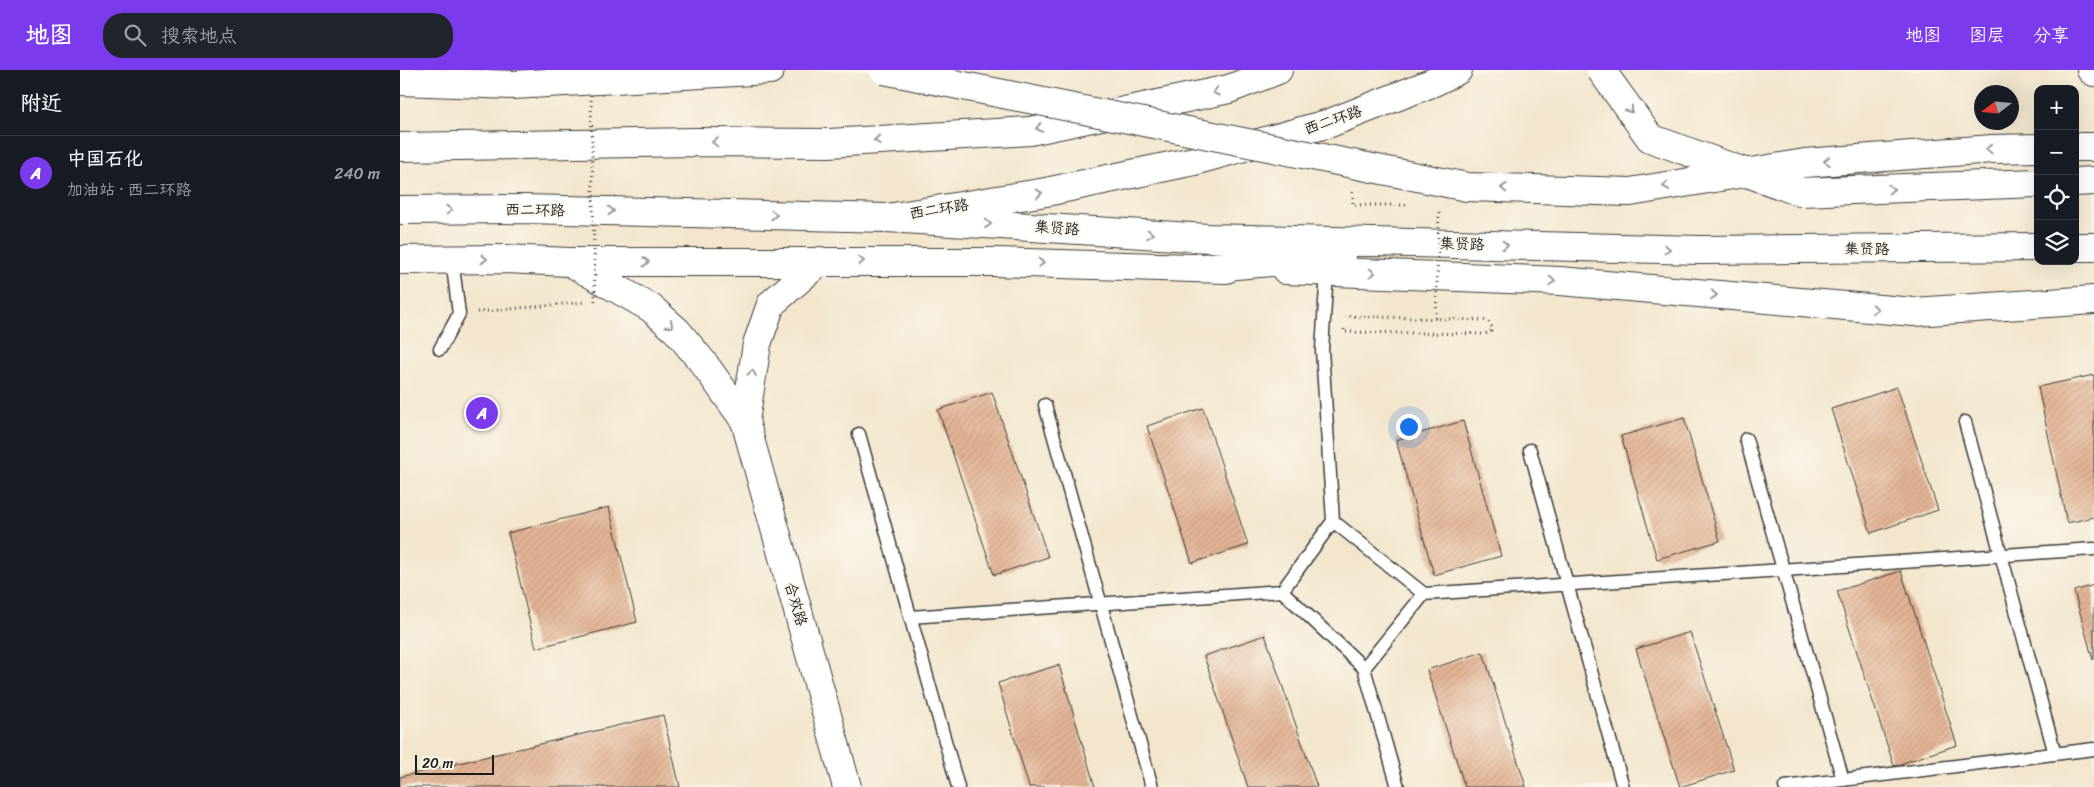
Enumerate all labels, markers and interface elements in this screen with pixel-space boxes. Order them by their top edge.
search box [103,13,453,58]
text: 地图 [25,14,73,56]
text: 搜索地点 [161,19,237,52]
text: 地图 [1905,19,1941,51]
text: 图层 [1969,19,2005,51]
text: 分享 [2033,19,2069,51]
icon: search [121,21,149,49]
text: 附近 [20,84,62,122]
north arrow [1974,85,2019,130]
map controls [2034,85,2079,265]
button: + [2034,85,2079,130]
one-way arrow [1211,86,1220,97]
street label: 西二环路 [1300,98,1366,142]
one-way arrow [1624,104,1633,113]
one-way arrow [1035,123,1044,133]
button: − [2034,130,2079,175]
one-way arrow [873,135,881,146]
one-way arrow [711,137,718,147]
text: 中国石化 [67,142,143,175]
one-way arrow [1985,144,1993,155]
one-way arrow [1823,155,1831,166]
text: A [31,159,41,188]
text: 240 m [334,159,380,188]
text: 加油站 · 西二环路 [67,175,192,204]
button: locate [2034,175,2079,220]
one-way arrow [1662,180,1671,190]
one-way arrow [1500,182,1508,193]
one-way arrow [1887,184,1895,194]
one-way arrow [1035,188,1043,198]
street label: 西二环路 [907,191,971,227]
street label: 西二环路 [505,196,565,224]
one-way arrow [445,205,453,215]
one-way arrow [608,206,615,216]
one-way arrow [770,210,778,220]
street label: 集贤路 [1034,213,1080,243]
one-way arrow [984,218,992,229]
button: layers [2034,220,2079,265]
one-way arrow [1146,228,1154,239]
street label: 集贤路 [1439,231,1485,257]
street label: 集贤路 [1844,236,1890,262]
one-way arrow [1501,240,1509,250]
one-way arrow [1664,244,1671,254]
one-way arrow [480,254,488,264]
one-way arrow [858,256,865,266]
one-way arrow [642,257,650,267]
one-way arrow [1037,258,1045,269]
one-way arrow [1368,267,1376,278]
one-way arrow [1548,276,1556,287]
one-way arrow [1710,289,1718,300]
one-way arrow [1872,303,1880,314]
one-way arrow [664,319,673,328]
one-way arrow [747,369,757,378]
pin: A [466,394,498,432]
your location [1396,414,1422,440]
street label: 合欢路 [777,579,815,629]
text: 20 m [422,751,453,776]
scale bar [415,752,494,775]

